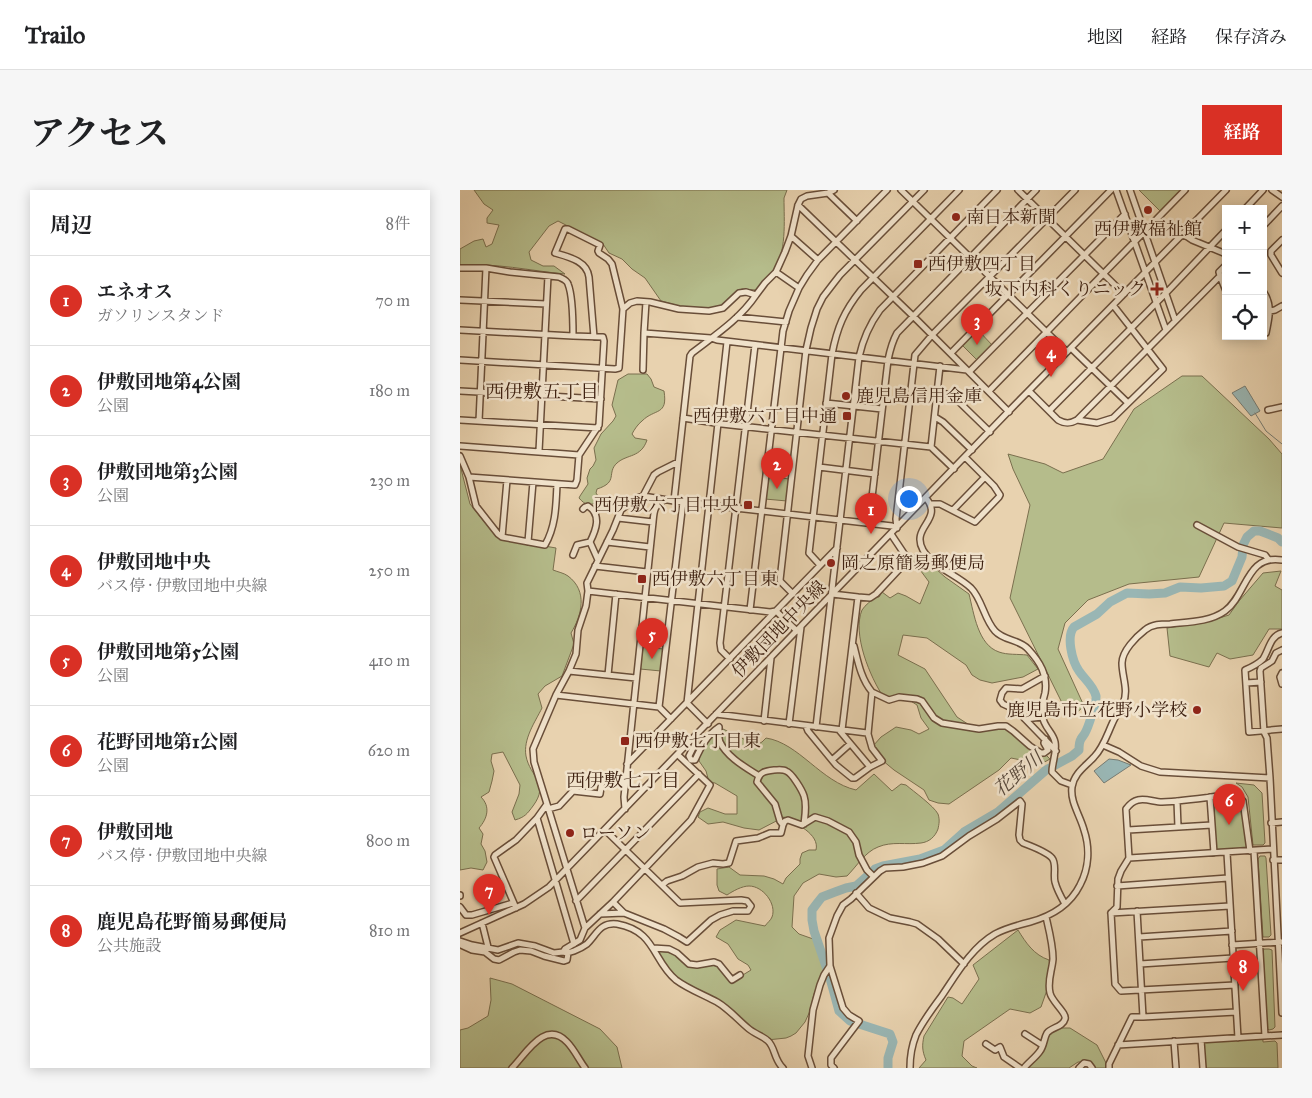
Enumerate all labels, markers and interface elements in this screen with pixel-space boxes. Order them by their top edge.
text: Trailo [25,20,85,50]
text: 地図 [1087,26,1123,48]
text: 経路 [1151,26,1187,48]
text: 保存済み [1215,26,1287,48]
button: 経路 [1202,105,1282,155]
text: アクセス [30,112,169,155]
marker: 西伊敷福祉館 [1142,204,1154,216]
map controls [1222,205,1267,340]
button: + [1222,205,1267,250]
place label: 南日本新聞 [966,206,1056,228]
marker: 南日本新聞 [950,211,962,223]
text: 周辺 [50,212,92,238]
text: 8件 [385,214,410,233]
place label: 西伊敷福祉館 [1094,218,1202,240]
button: − [1222,250,1267,295]
place label: 西伊敷四丁目 [928,253,1036,275]
marker: 西伊敷四丁目 [912,258,924,270]
place label: 坂下内科くりニック [985,278,1146,300]
text: エネオス [97,280,173,303]
marker: 坂下内科くりニック [1150,282,1164,296]
text: 1 [63,291,69,310]
text: 70 m [375,291,410,310]
button: locate [1222,295,1267,340]
pin: 3 [961,304,993,345]
text: ガソリンスタンド [97,306,225,325]
pin: 4 [1035,336,1067,377]
text: 伊敷団地第4公園 [97,370,241,393]
district label: 西伊敷五丁目 [485,380,599,403]
text: 2 [62,381,70,400]
text: 180 m [369,381,410,400]
place label: 鹿児島信用金庫 [856,385,982,407]
marker: 鹿児島信用金庫 [840,390,852,402]
text: 公園 [97,396,129,415]
place label: 西伊敷六丁目中通 [693,405,837,427]
marker: 西伊敷六丁目中通 [841,410,853,422]
pin: 2 [761,448,793,489]
text: 伊敷団地第3公園 [97,460,238,483]
text: 3 [63,471,69,490]
text: 230 m [370,471,410,490]
text: 公園 [97,486,129,505]
your location [896,486,922,512]
pin: 1 [855,493,887,534]
place label: 西伊敷六丁目中央 [594,494,738,516]
marker: 西伊敷六丁目中央 [742,499,754,511]
text: 伊敷団地中央 [97,550,211,573]
place label: 岡之原簡易郵便局 [841,552,985,574]
marker: 岡之原簡易郵便局 [825,557,837,569]
text: 4 [62,561,70,580]
text: 250 m [369,561,410,580]
place label: 西伊敷六丁目東 [652,568,778,590]
marker: 西伊敷六丁目東 [636,573,648,585]
text: バス停 · 伊敷団地中央線 [97,576,267,595]
street label: 伊敷団地中央線 [727,576,831,682]
pin: 5 [636,618,668,659]
text: 伊敷団地第5公園 [97,640,239,663]
text: 5 [62,651,70,670]
text: 410 m [369,651,410,670]
text: 公園 [97,666,129,685]
place label: 鹿児島市立花野小学校 [1007,699,1187,721]
marker: 鹿児島市立花野小学校 [1191,704,1203,716]
text: 花野団地第1公園 [97,730,238,753]
place label: 西伊敷七丁目東 [635,730,761,752]
marker: 西伊敷七丁目東 [619,735,631,747]
text: 6 [62,741,70,760]
text: 620 m [368,741,410,760]
water label: 花野川 [989,746,1049,801]
text: 公園 [97,756,129,775]
district label: 西伊敷七丁目 [566,769,680,792]
pin: 6 [1213,784,1245,825]
text: 伊敷団地 [97,820,173,843]
place label: ローソン [580,822,651,844]
marker: ローソン [564,827,576,839]
text: 7 [62,831,70,850]
text: 800 m [366,831,410,850]
text: バス停 · 伊敷団地中央線 [97,846,267,865]
pin: 7 [473,874,505,915]
text: 鹿児島花野簡易郵便局 [97,910,287,933]
text: 8 [62,921,70,940]
text: 810 m [369,921,410,940]
text: 公共施設 [97,936,161,955]
pin: 8 [1227,950,1259,991]

